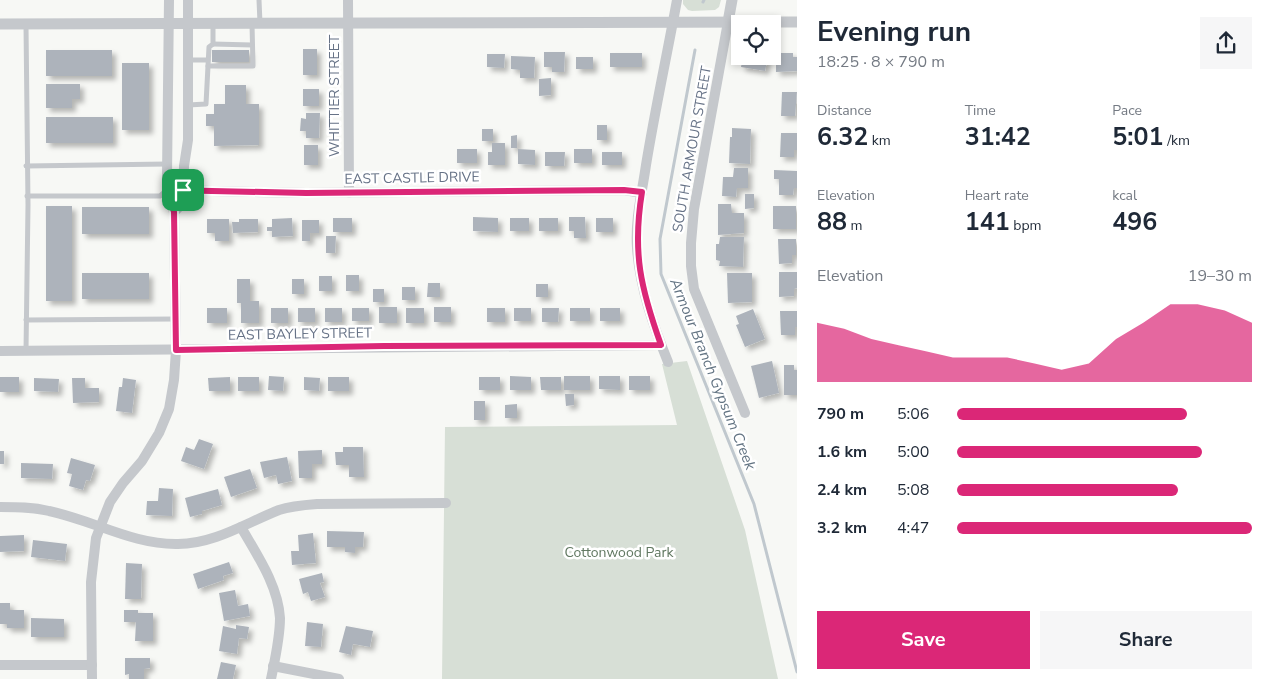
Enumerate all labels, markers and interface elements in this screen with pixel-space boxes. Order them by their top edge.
text: Evening run [817,13,971,51]
map controls [731,15,781,65]
button: locate [731,15,781,65]
button: share [1200,17,1252,69]
street label: WHITTIER STREET [325,34,344,157]
text: 18:25 · 8 × 790 m [817,51,945,73]
street label: SOUTH ARMOUR STREET [668,64,716,234]
text: Distance [817,101,871,120]
text: Time [965,101,996,120]
text: Pace [1112,101,1142,120]
text: 6.32 [817,120,868,154]
text: 31:42 [965,120,1031,154]
text: 5:01 [1112,120,1164,154]
text: km [868,131,891,150]
text: /km [1164,131,1190,150]
street label: EAST CASTLE DRIVE [344,167,480,189]
pin [162,169,204,211]
icon: arrive [169,176,197,204]
text: Elevation [817,186,875,205]
text: Heart rate [965,186,1029,205]
text: kcal [1112,186,1137,205]
text: 88 [817,205,847,239]
text: 141 [965,205,1010,239]
text: 496 [1112,205,1157,239]
text: m [847,216,863,235]
text: bpm [1010,216,1042,235]
text: Elevation [817,265,883,287]
text: 19–30 m [1188,265,1252,287]
water label: Armour Branch Gypsum Creek [665,274,761,473]
street label: EAST BAYLEY STREET [228,323,373,345]
text: 790 m [817,403,864,425]
text: 5:06 [897,403,929,425]
text: 1.6 km [817,441,867,463]
text: 5:00 [897,441,929,463]
text: 2.4 km [817,479,867,501]
text: 5:08 [897,479,929,501]
text: 3.2 km [817,517,867,539]
text: 4:47 [897,517,929,539]
park label: Cottonwood Park [565,543,674,562]
button: Save [817,611,1030,669]
button: Share [1040,611,1252,669]

